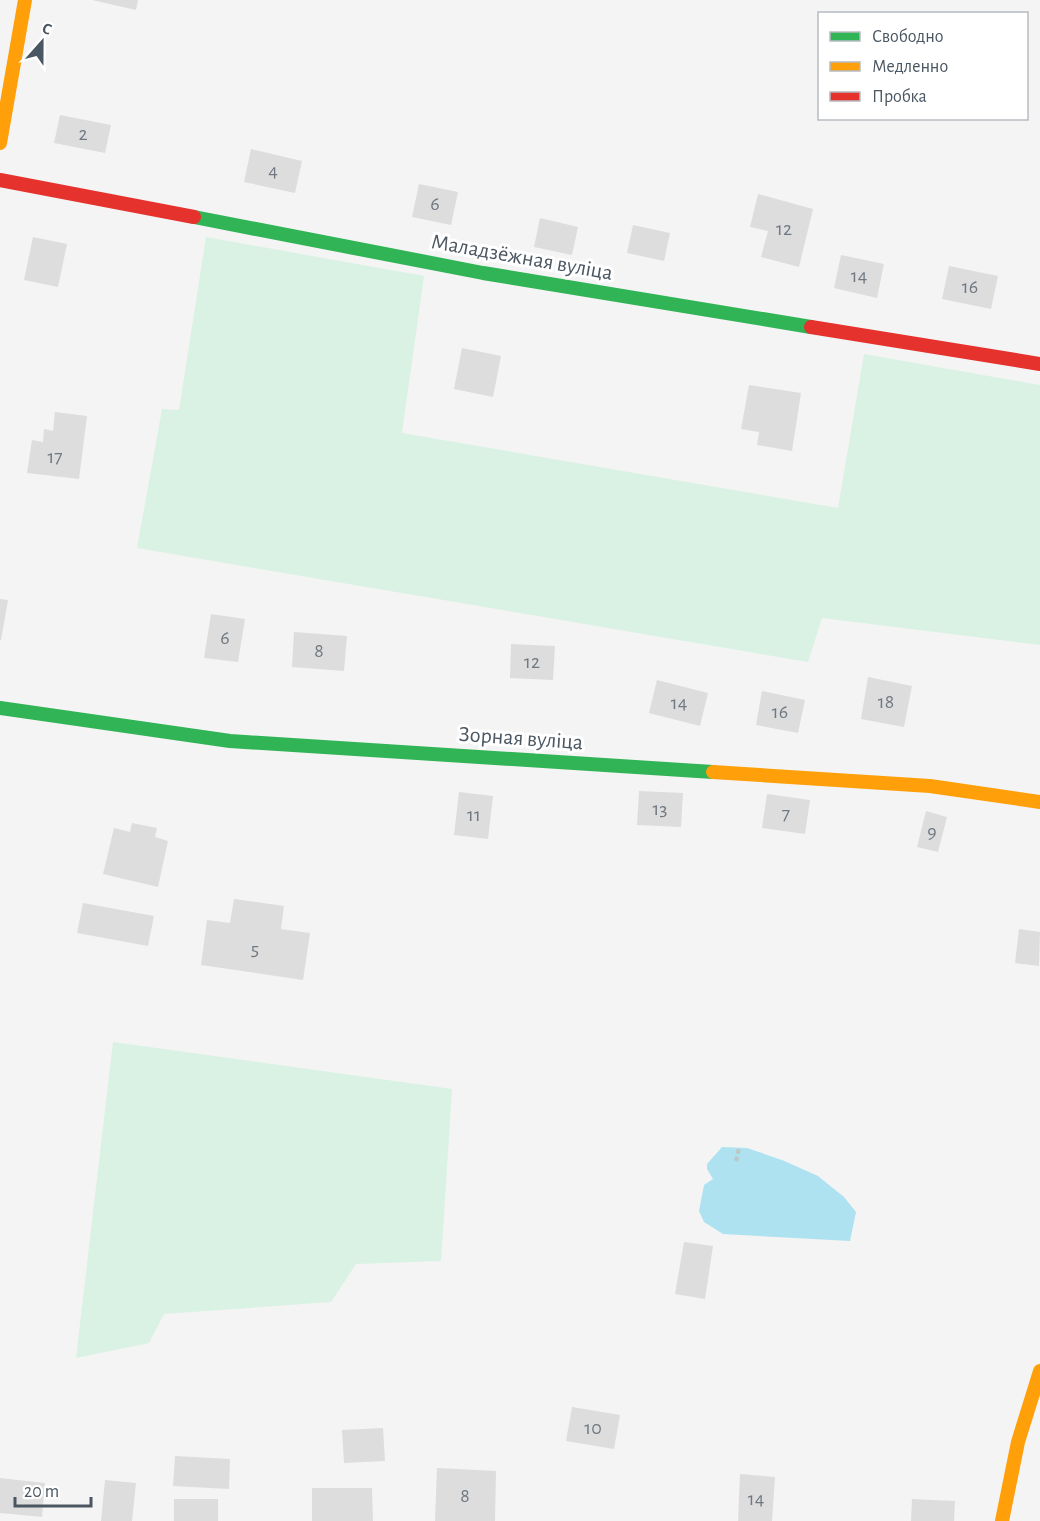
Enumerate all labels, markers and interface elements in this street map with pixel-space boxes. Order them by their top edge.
north arrow [12,12,72,72]
legend [818,12,1028,120]
text: С [40,20,54,38]
text: Свободно [872,27,944,46]
text: Медленно [872,58,948,76]
text: Пробка [872,87,927,106]
house number: 2 [78,124,88,144]
house number: 4 [268,161,278,181]
house number: 6 [430,194,440,214]
house number: 12 [776,219,792,239]
street label: Маладзёжная вуліца [429,230,615,284]
house number: 14 [851,266,867,286]
house number: 16 [962,277,978,297]
house number: 17 [47,447,63,467]
house number: 6 [220,628,230,648]
house number: 8 [314,641,324,661]
house number: 12 [524,652,540,672]
house number: 18 [878,692,894,712]
house number: 14 [671,693,687,713]
house number: 16 [772,702,788,722]
street label: Зорная вуліца [458,723,584,753]
house number: 13 [652,799,668,819]
house number: 7 [782,804,790,824]
house number: 11 [467,805,481,825]
house number: 9 [927,822,937,842]
house number: 5 [251,939,259,959]
house number: 10 [584,1418,602,1438]
scale bar [15,1470,92,1508]
text: 20 m [24,1483,59,1501]
house number: 8 [460,1486,470,1506]
house number: 14 [748,1489,764,1509]

